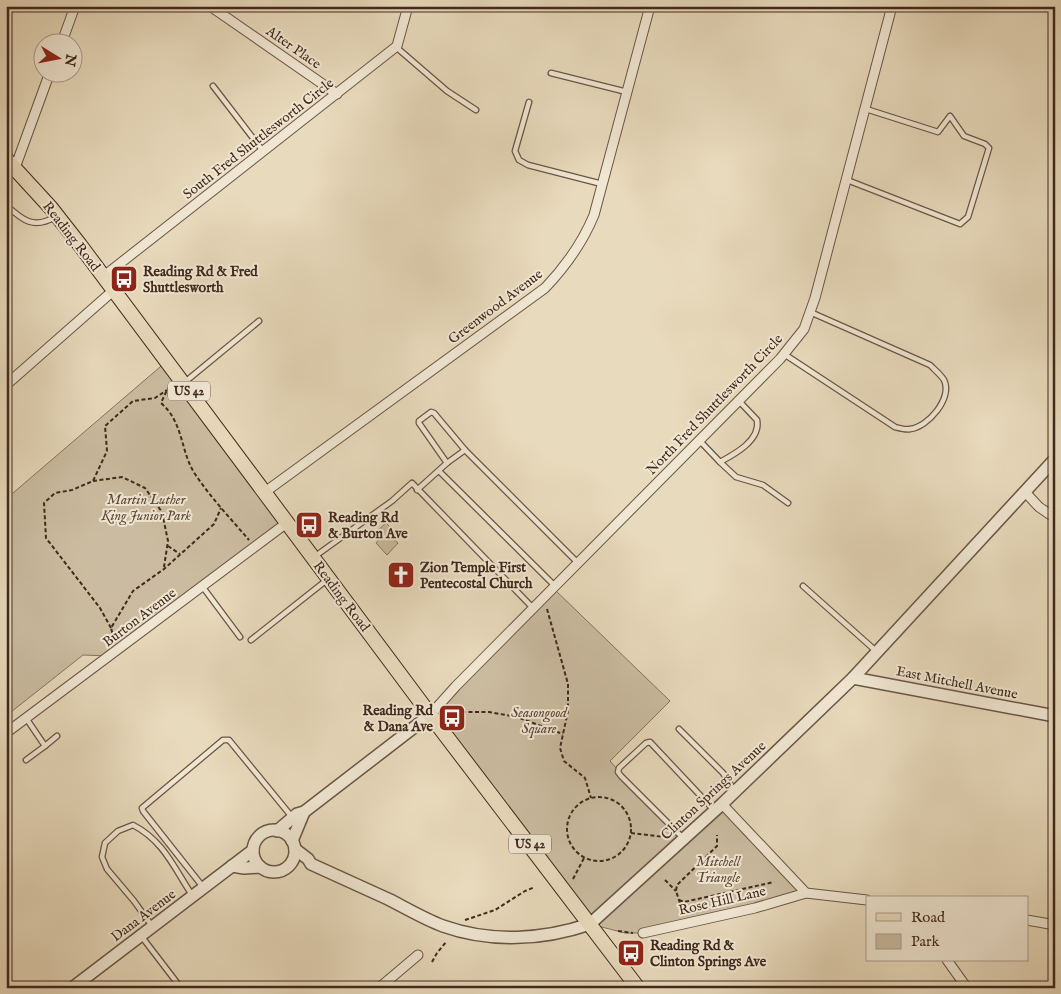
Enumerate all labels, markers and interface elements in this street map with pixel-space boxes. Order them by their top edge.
street label: Alter Place [262,22,325,74]
north arrow [32,32,82,82]
text: N [60,52,80,68]
street label: South Fred Shuttlesworth Circle [180,74,338,203]
street label: Reading Road [38,198,104,276]
place label: Reading Rd & Fred Shuttlesworth [143,263,258,297]
bus stop icon: Reading Rd & Fred Shuttlesworth [109,264,139,294]
street label: Greenwood Avenue [445,265,547,348]
street label: North Fred Shuttlesworth Circle [643,330,787,479]
road number: US 42 [168,382,210,401]
park label: Martin Luther King Junior Park [100,491,191,526]
place label: Reading Rd & Burton Ave [328,509,408,543]
bus stop icon: Reading Rd & Burton Ave [294,510,324,540]
street label: Reading Road [309,558,374,636]
place label: Zion Temple First Pentecostal Church [420,559,533,593]
church icon: Zion Temple First Pentecostal Church [386,560,416,590]
street label: Burton Avenue [99,584,180,651]
street label: East Mitchell Avenue [894,662,1020,704]
place label: Reading Rd & Dana Ave [363,702,434,736]
bus stop icon: Reading Rd & Dana Ave [437,703,467,733]
park label: Seasongood Square [511,704,568,738]
street label: Clinton Springs Avenue [657,737,770,844]
road number: US 42 [509,834,551,854]
park label: Mitchell Triangle [696,853,742,888]
street label: Rose Hill Lane [677,882,768,920]
street label: Dana Avenue [108,885,180,946]
legend [866,896,1028,962]
text: Road [911,908,946,927]
text: Park [911,932,941,951]
place label: Reading Rd & Clinton Springs Ave [650,937,767,971]
bus stop icon: Reading Rd & Clinton Springs Ave [616,938,646,968]

